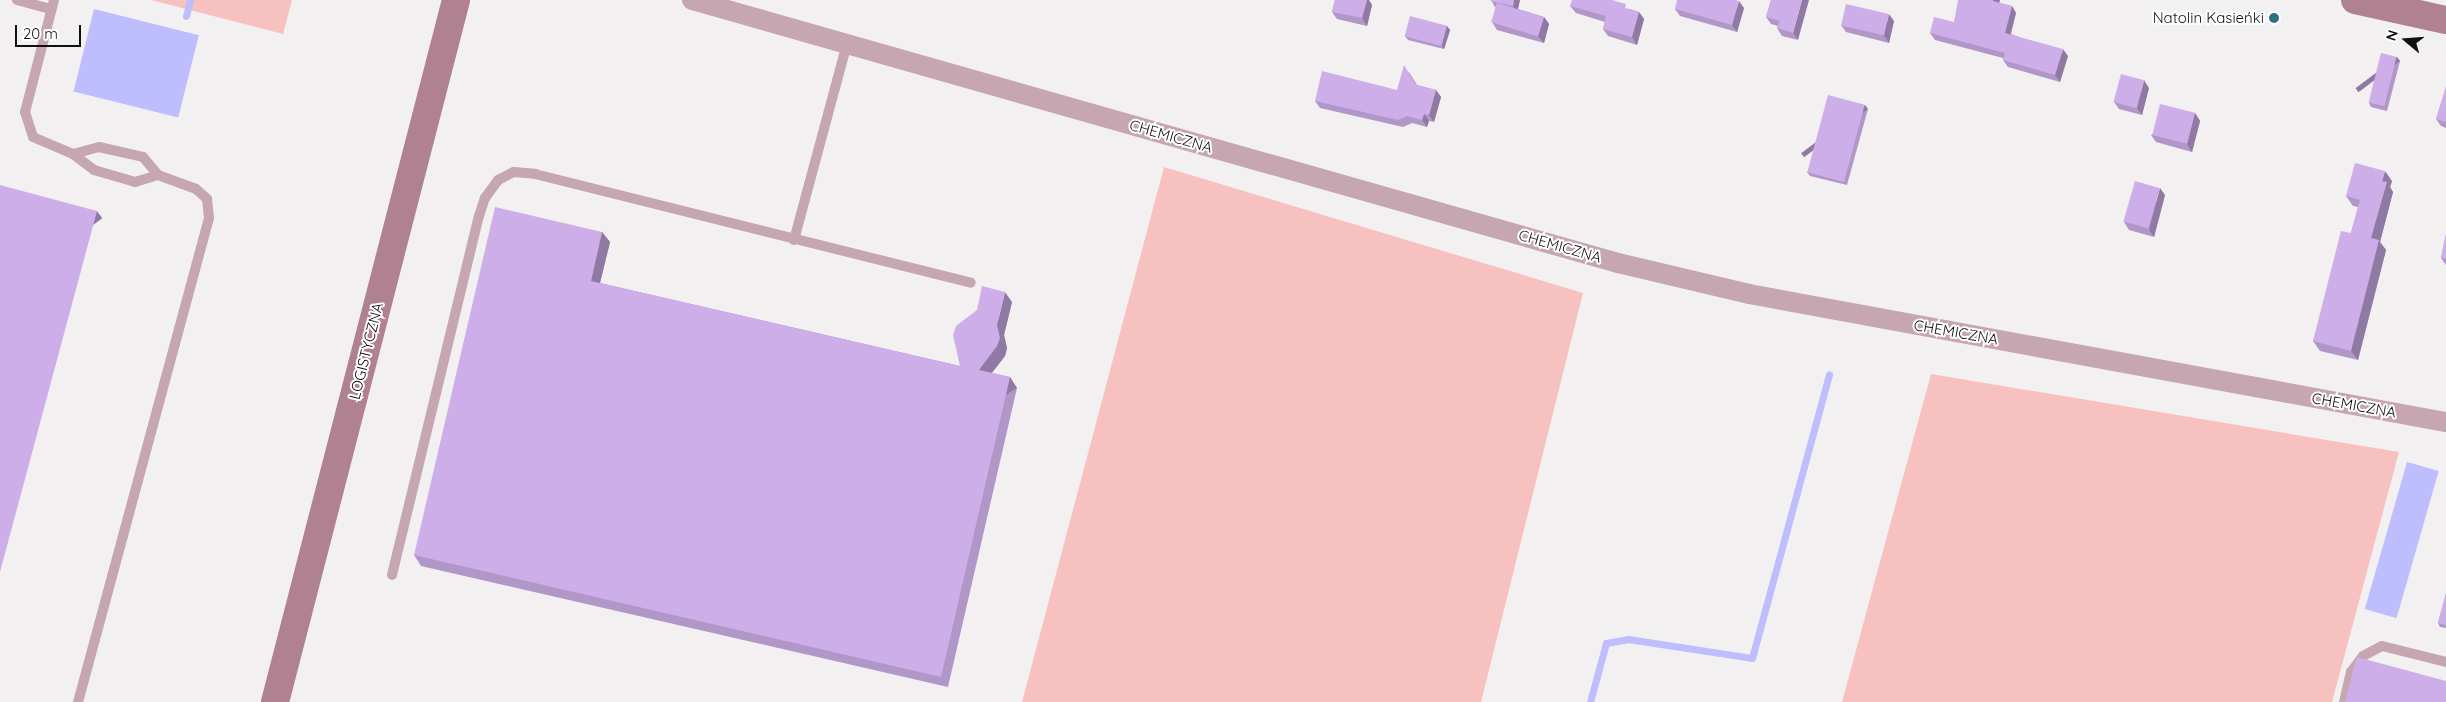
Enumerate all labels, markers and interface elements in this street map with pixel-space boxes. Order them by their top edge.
place label: Natolin Kasieńki [2153,9,2264,27]
marker: Natolin Kasieńki [2268,12,2280,24]
scale bar [18,15,84,47]
north arrow [2381,15,2431,65]
text: 20 m [23,24,58,43]
text: N [2382,28,2402,43]
street label: CHEMICZNA [1127,116,1215,156]
street label: CHEMICZNA [1516,226,1604,266]
street label: LOGISTYCZNA [345,301,387,401]
street label: CHEMICZNA [1912,316,2000,348]
street label: CHEMICZNA [2310,389,2398,421]

